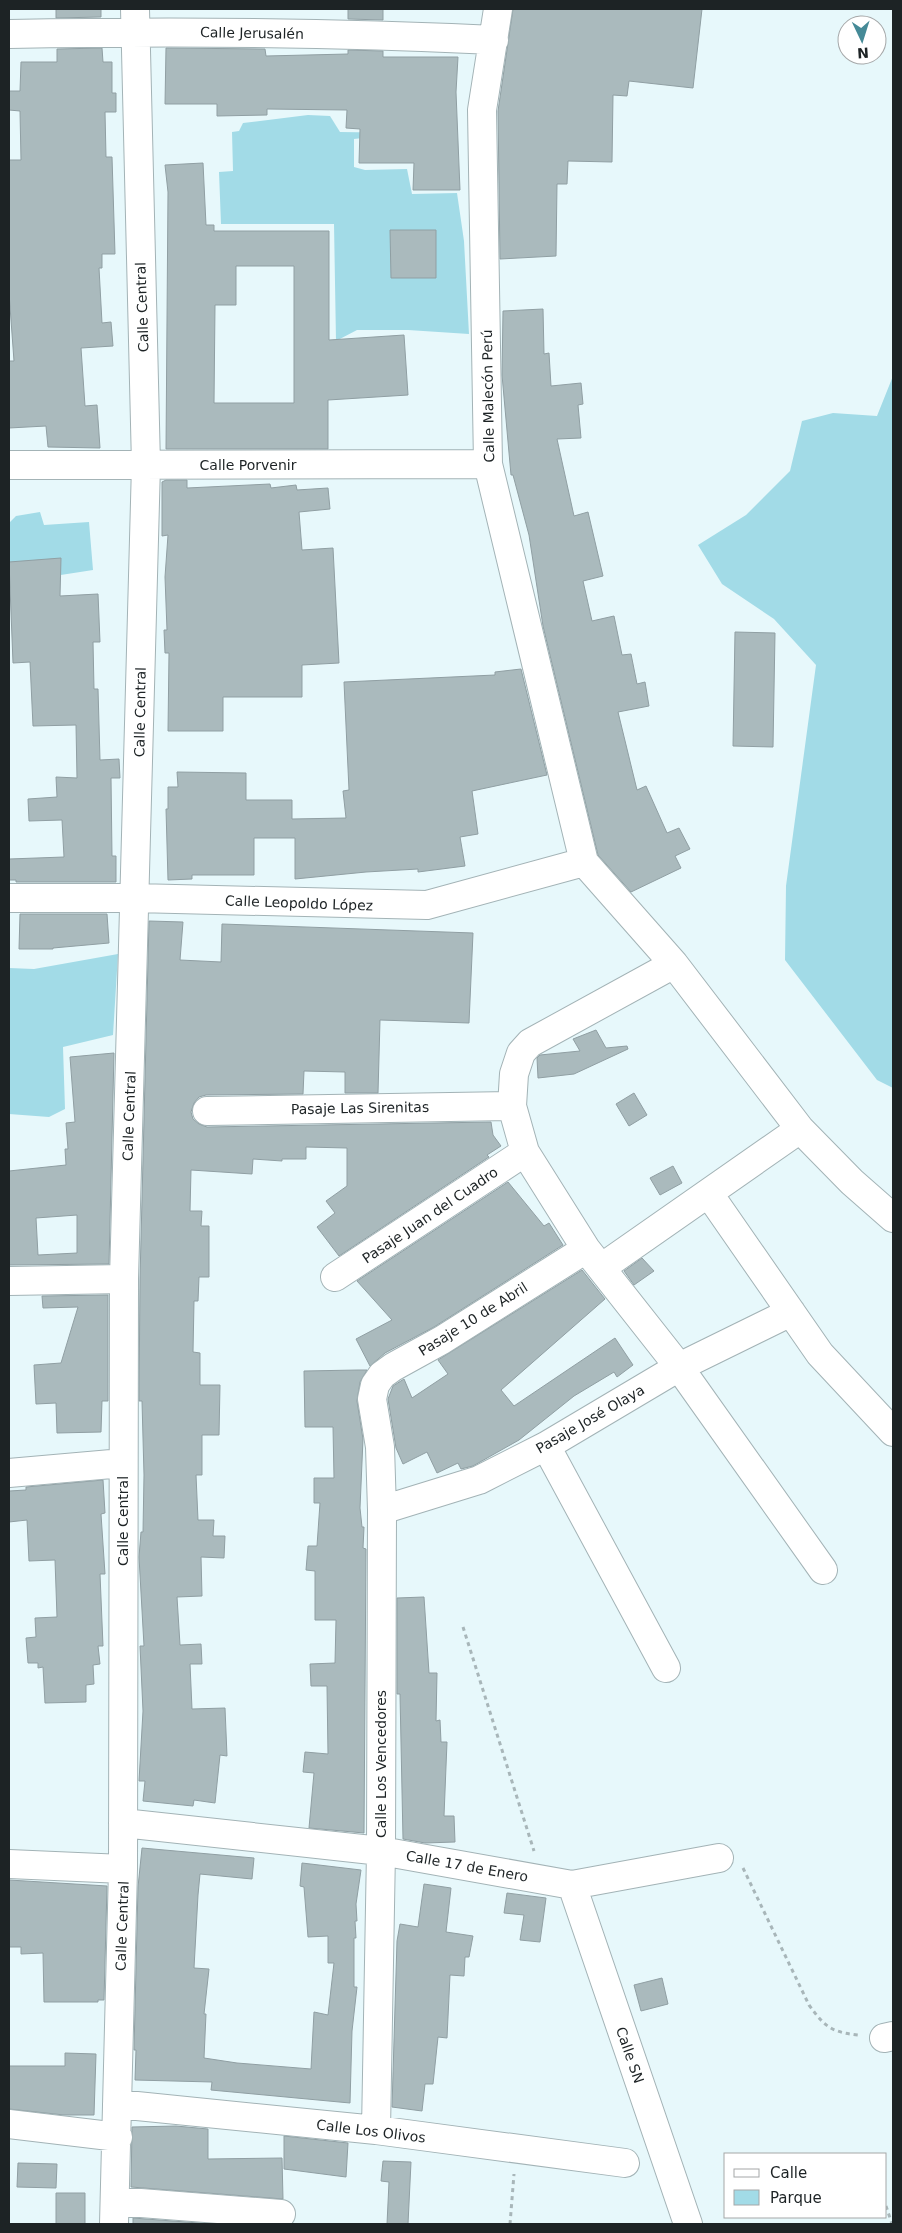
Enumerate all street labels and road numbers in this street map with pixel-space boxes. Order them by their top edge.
street label: Calle Jerusalén [200,24,304,42]
street label: Calle Central [132,262,152,352]
street label: Calle Malecón Perú [479,329,497,463]
street label: Calle Porvenir [200,457,297,473]
street label: Calle Central [131,667,149,757]
street label: Calle Leopoldo López [225,892,373,914]
street label: Calle Central [119,1071,139,1161]
street label: Pasaje Las Sirenitas [291,1099,429,1117]
street label: Pasaje Juan del Cuadro [359,1164,501,1266]
street label: Pasaje 10 de Abril [416,1279,530,1359]
street label: Pasaje José Olaya [533,1381,647,1457]
street label: Calle Central [115,1476,131,1566]
street label: Calle Los Vencedores [373,1690,389,1838]
street label: Calle 17 de Enero [405,1847,529,1885]
street label: Calle Central [112,1881,132,1971]
street label: Calle SN [613,2025,647,2085]
street label: Calle Los Olivos [315,2116,427,2146]

